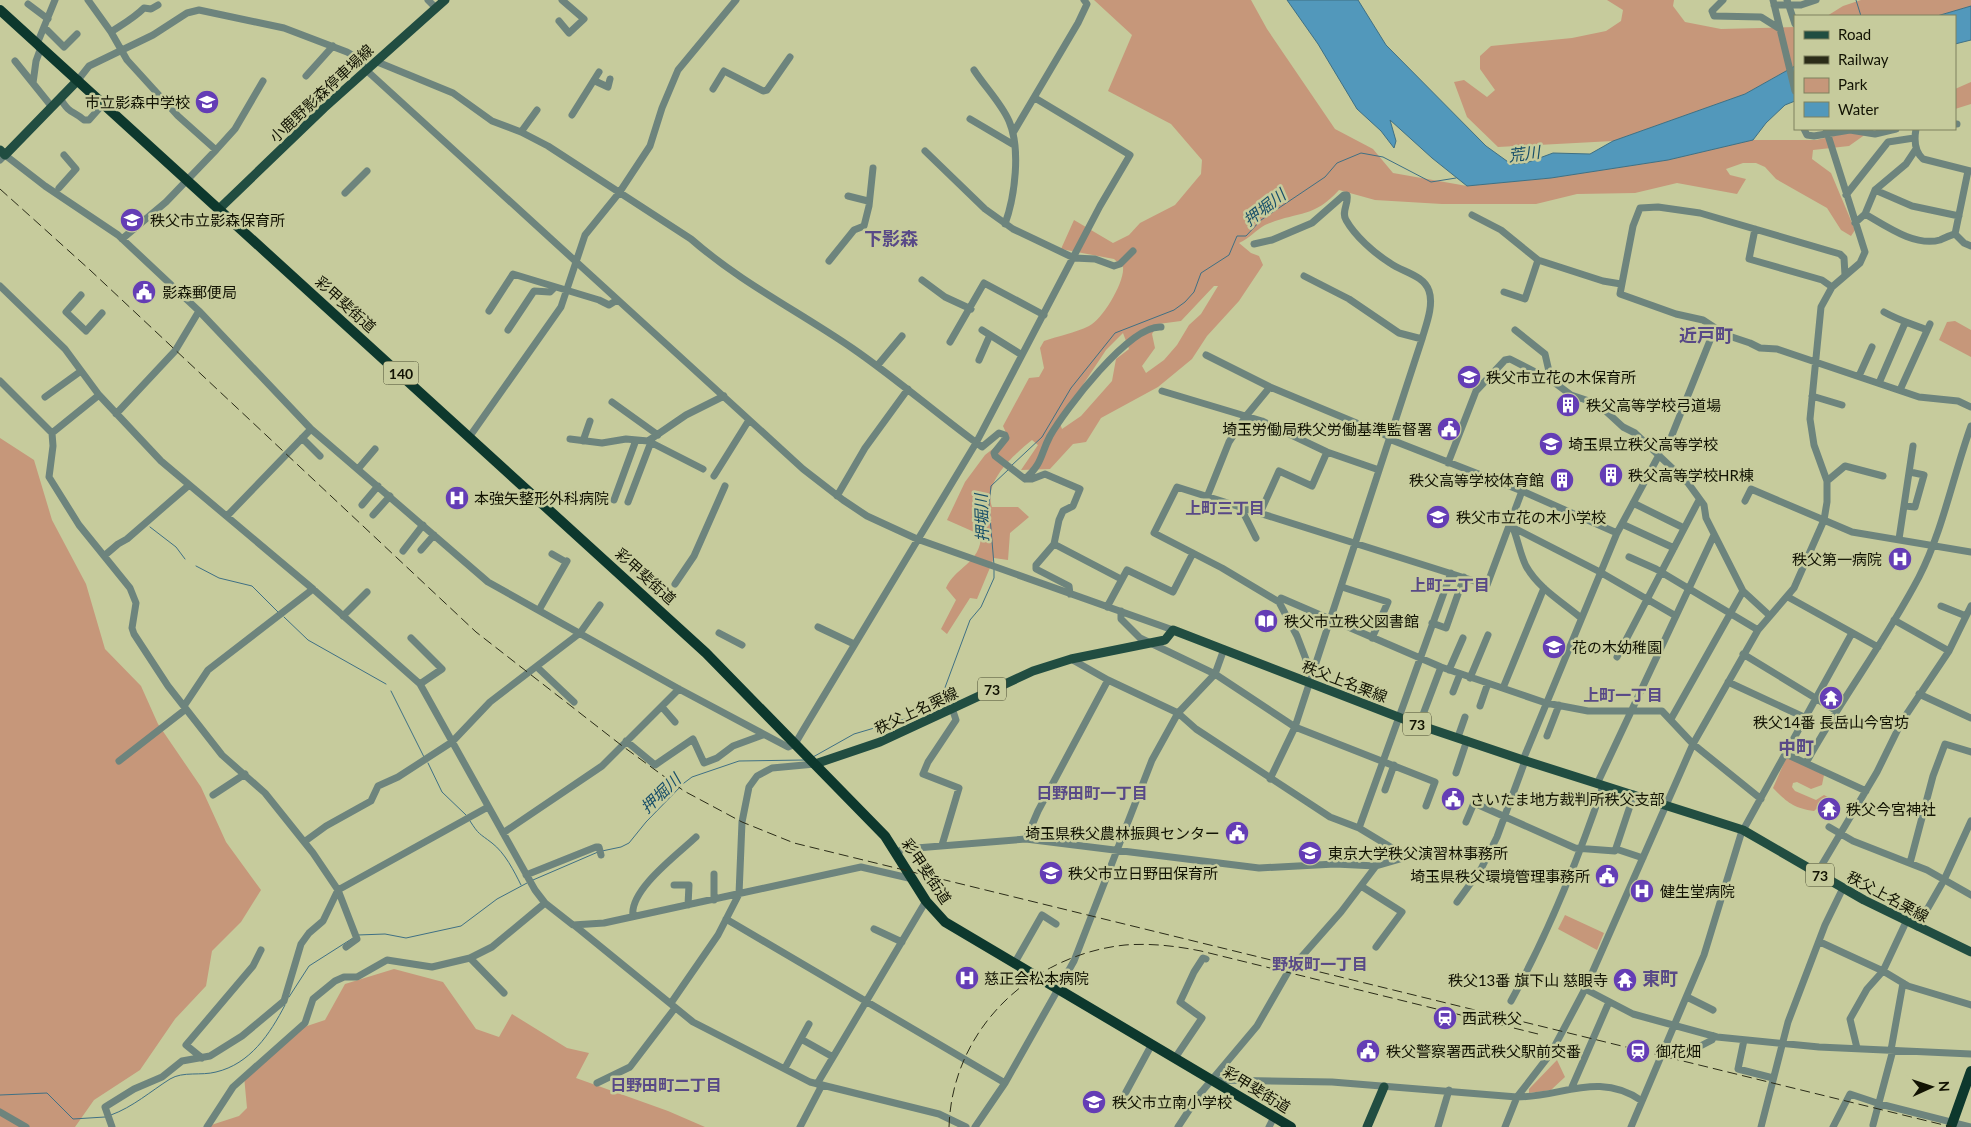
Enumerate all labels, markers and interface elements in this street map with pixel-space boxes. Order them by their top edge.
legend [1794,15,1956,130]
text: Road [1838,25,1871,43]
street label: 小鹿野影森停車場線 [265,40,377,146]
text: Railway [1838,50,1889,68]
text: Park [1838,75,1868,93]
school or university icon: 市立影森中学校 [194,89,220,115]
place label: 市立影森中学校 [85,93,190,111]
text: Water [1838,100,1879,118]
water label: 荒川 [1507,141,1543,164]
water label: 押堀川 [1239,184,1290,229]
school or university icon: 秩父市立影森保育所 [119,207,145,233]
place label: 秩父市立影森保育所 [150,211,285,229]
district label: 下影森 [864,227,918,249]
street label: 彩甲斐街道 [312,272,380,336]
public building icon: 影森郵便局 [131,279,157,305]
place label: 影森郵便局 [162,283,237,301]
district label: 近戸町 [1679,324,1733,346]
road number: 140 [384,362,418,384]
school or university icon: 秩父市立花の木保育所 [1456,364,1482,390]
place label: 秩父市立花の木保育所 [1486,368,1636,386]
building icon: 秩父高等学校弓道場 [1555,392,1581,418]
place label: 秩父高等学校弓道場 [1586,396,1721,414]
public building icon: 埼玉労働局秩父労働基準監督署 [1436,416,1462,442]
place label: 埼玉労働局秩父労働基準監督署 [1222,420,1432,438]
school or university icon: 埼玉県立秩父高等学校 [1538,431,1564,457]
place label: 埼玉県立秩父高等学校 [1568,435,1718,453]
building icon: 秩父高等学校HR棟 [1598,462,1624,488]
place label: 秩父高等学校HR棟 [1628,466,1754,484]
building icon: 秩父高等学校体育館 [1549,467,1575,493]
place label: 秩父高等学校体育館 [1409,471,1544,489]
hospital icon: 本強矢整形外科病院 [444,485,470,511]
place label: 本強矢整形外科病院 [474,489,609,507]
water label: 押堀川 [971,492,991,542]
district label: 上町三丁目 [1185,498,1265,517]
school or university icon: 秩父市立花の木小学校 [1425,504,1451,530]
place label: 秩父市立花の木小学校 [1456,508,1606,526]
street label: 彩甲斐街道 [612,544,680,608]
hospital icon: 秩父第一病院 [1887,546,1913,572]
place label: 秩父第一病院 [1792,550,1882,568]
district label: 上町二丁目 [1410,575,1490,594]
library icon: 秩父市立秩父図書館 [1253,608,1279,634]
place label: 秩父市立秩父図書館 [1284,612,1419,630]
school or university icon: 花の木幼稚園 [1541,634,1567,660]
place label: 花の木幼稚園 [1572,638,1662,656]
street label: 秩父上名栗線 [1300,656,1390,706]
road number: 73 [978,678,1006,701]
street label: 秩父上名栗線 [871,683,961,737]
district label: 上町一丁目 [1583,685,1663,704]
temple icon: 秩父14番 長岳山今宮坊 [1818,685,1844,711]
road number: 73 [1403,712,1431,736]
place label: 秩父14番 長岳山今宮坊 [1753,713,1909,731]
district label: 中町 [1778,736,1814,758]
water label: 押堀川 [636,768,685,817]
district label: 日野田町一丁目 [1036,783,1148,802]
public building icon: さいたま地方裁判所秩父支部 [1440,786,1466,812]
place label: さいたま地方裁判所秩父支部 [1470,790,1665,808]
temple icon: 秩父今宮神社 [1816,796,1842,822]
place label: 秩父今宮神社 [1846,800,1936,818]
public building icon: 埼玉県秩父農林振興センター [1224,820,1250,846]
place label: 埼玉県秩父農林振興センター [1025,824,1220,842]
street label: 彩甲斐街道 [899,835,955,907]
school or university icon: 東京大学秩父演習林事務所 [1297,840,1323,866]
place label: 東京大学秩父演習林事務所 [1328,844,1508,862]
school or university icon: 秩父市立日野田保育所 [1038,860,1064,886]
public building icon: 埼玉県秩父環境管理事務所 [1594,863,1620,889]
place label: 秩父市立日野田保育所 [1068,864,1218,882]
road number: 73 [1806,864,1834,886]
place label: 埼玉県秩父環境管理事務所 [1410,867,1590,885]
street label: 秩父上名栗線 [1844,867,1932,925]
hospital icon: 健生堂病院 [1629,878,1655,904]
place label: 健生堂病院 [1660,882,1735,900]
district label: 野坂町一丁目 [1272,954,1368,973]
hospital icon: 慈正会松本病院 [954,965,980,991]
temple icon: 秩父13番 旗下山 慈眼寺 [1612,967,1638,993]
district label: 東町 [1642,967,1678,989]
place label: 慈正会松本病院 [984,969,1089,987]
place label: 秩父13番 旗下山 慈眼寺 [1448,971,1608,989]
station icon: 西武秩父 [1432,1005,1458,1031]
place label: 西武秩父 [1462,1009,1522,1027]
public building icon: 秩父警察署西武秩父駅前交番 [1355,1038,1381,1064]
station icon: 御花畑 [1625,1038,1651,1064]
place label: 秩父警察署西武秩父駅前交番 [1386,1042,1581,1060]
place label: 御花畑 [1656,1042,1701,1060]
street label: 彩甲斐街道 [1220,1062,1294,1116]
north arrow [1906,1062,1956,1112]
district label: 日野田町二丁目 [610,1075,722,1094]
text: N [1936,1080,1953,1092]
school or university icon: 秩父市立南小学校 [1081,1089,1107,1115]
place label: 秩父市立南小学校 [1112,1093,1232,1111]

